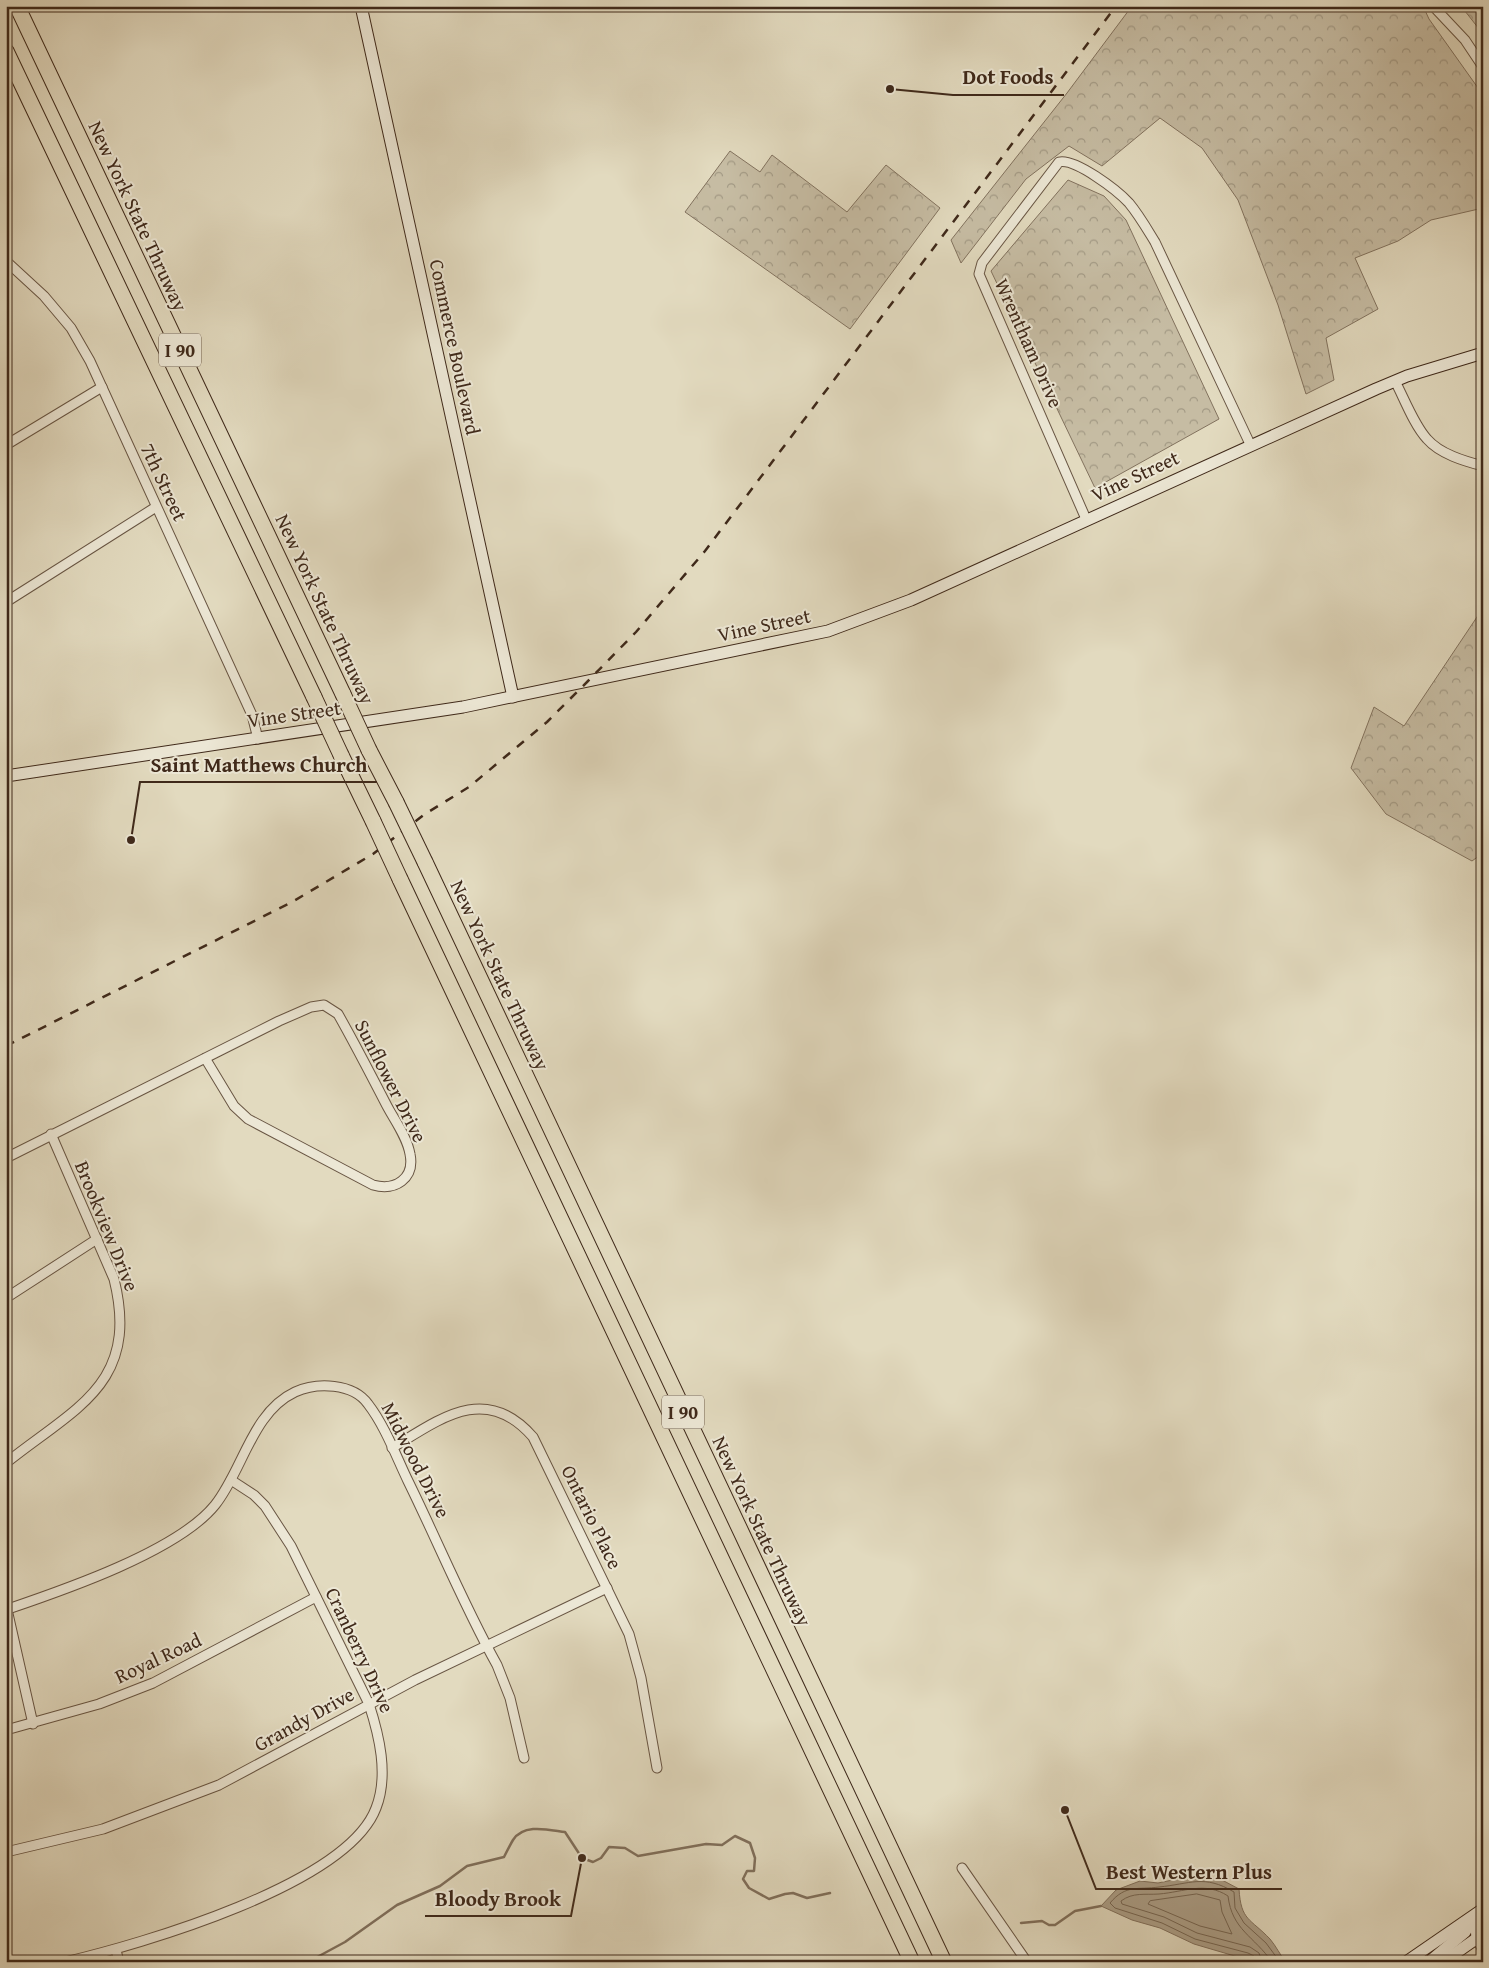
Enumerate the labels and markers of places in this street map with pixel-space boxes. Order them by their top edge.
callout: Dot Foods [953,59,1064,95]
callout: Saint Matthews Church [140,746,377,782]
callout: Best Western Plus [1096,1853,1282,1889]
callout: Bloody Brook [425,1880,571,1916]

